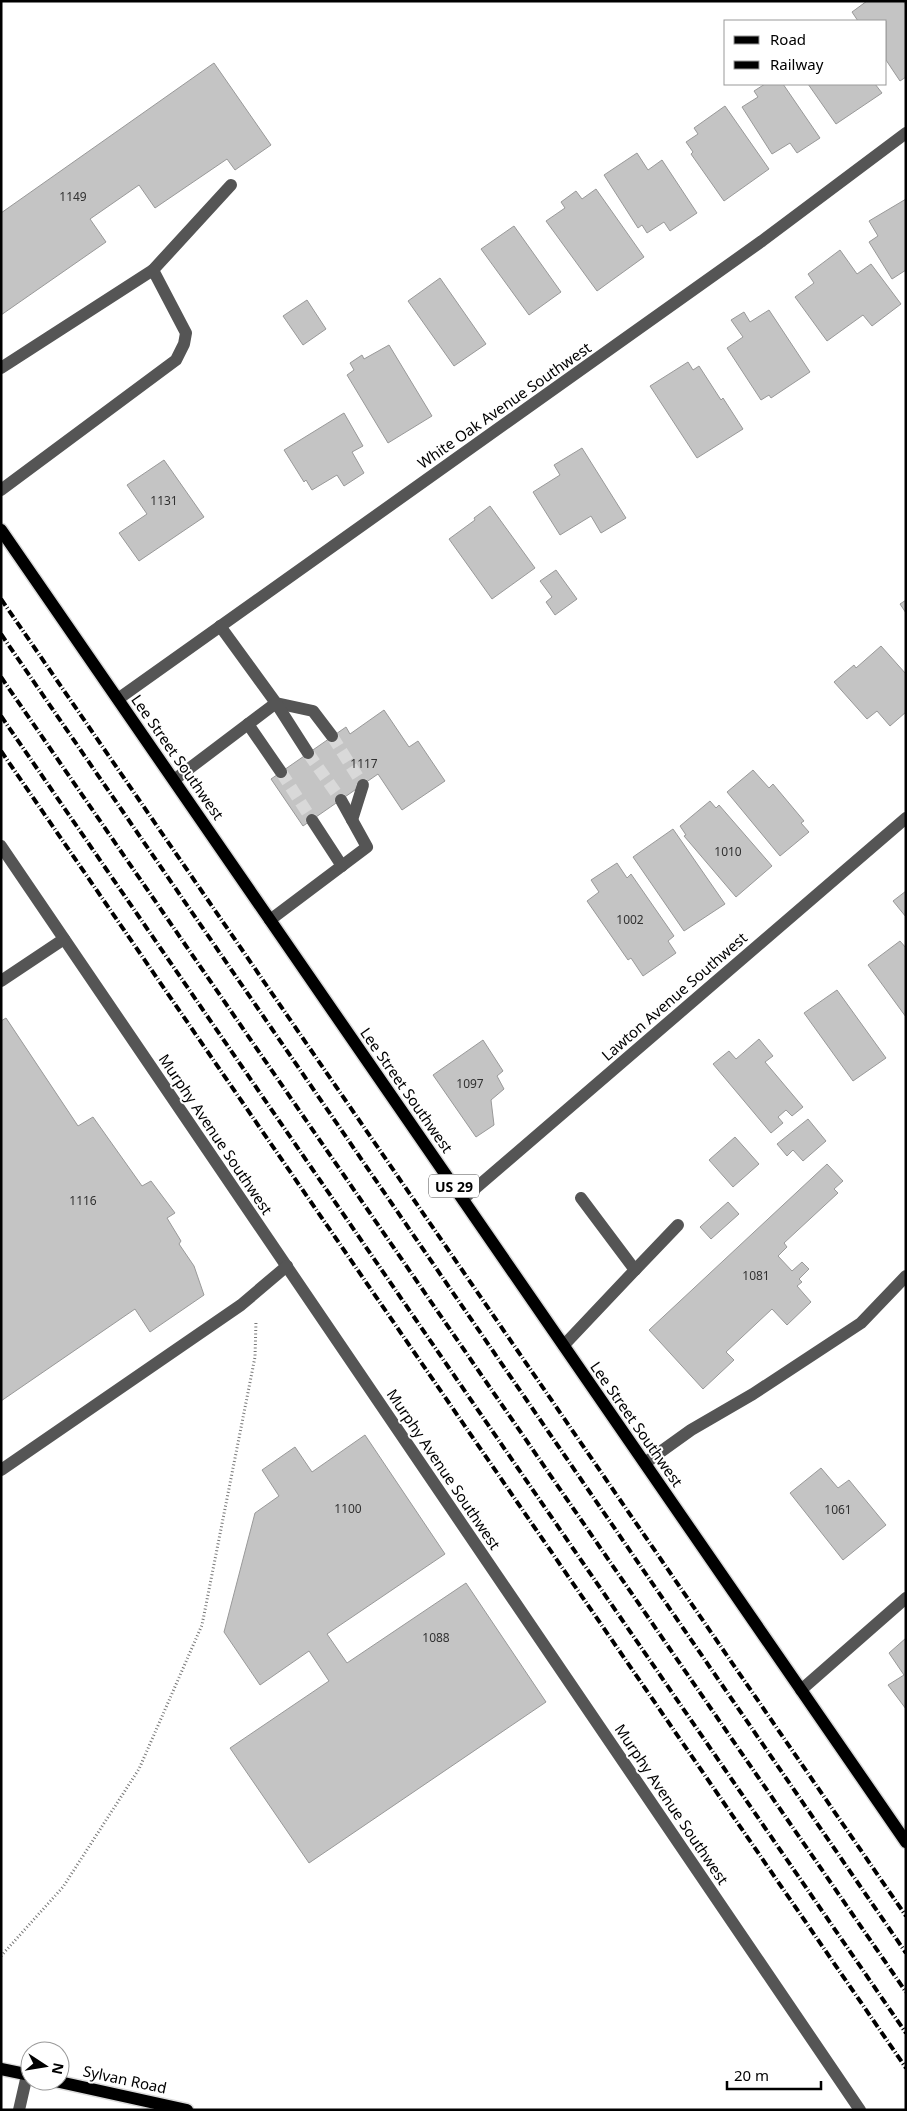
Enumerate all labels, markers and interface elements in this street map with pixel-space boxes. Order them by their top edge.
legend [724,20,887,85]
text: Road [770,29,806,49]
text: Railway [770,54,824,74]
house number: 1149 [59,188,87,205]
street label: White Oak Avenue Southwest [413,337,595,473]
house number: 1131 [150,492,178,509]
street label: Lee Street Southwest [127,690,229,824]
house number: 1117 [350,755,378,772]
house number: 1010 [714,843,742,860]
house number: 1002 [616,911,644,928]
street label: Lawton Avenue Southwest [597,927,751,1065]
street label: Lee Street Southwest [356,1023,458,1157]
street label: Murphy Avenue Southwest [155,1050,278,1219]
house number: 1097 [456,1075,484,1092]
road number: US 29 [429,1174,479,1198]
house number: 1116 [69,1192,97,1209]
house number: 1081 [742,1267,770,1284]
street label: Lee Street Southwest [586,1357,688,1491]
street label: Murphy Avenue Southwest [383,1385,506,1554]
house number: 1100 [334,1500,362,1517]
house number: 1061 [824,1501,852,1518]
house number: 1088 [422,1629,450,1646]
street label: Murphy Avenue Southwest [611,1720,734,1889]
north arrow [20,2041,70,2091]
scale bar [727,2058,821,2090]
street label: Sylvan Road [81,2060,169,2098]
text: N [48,2061,69,2076]
text: 20 m [734,2065,769,2085]

